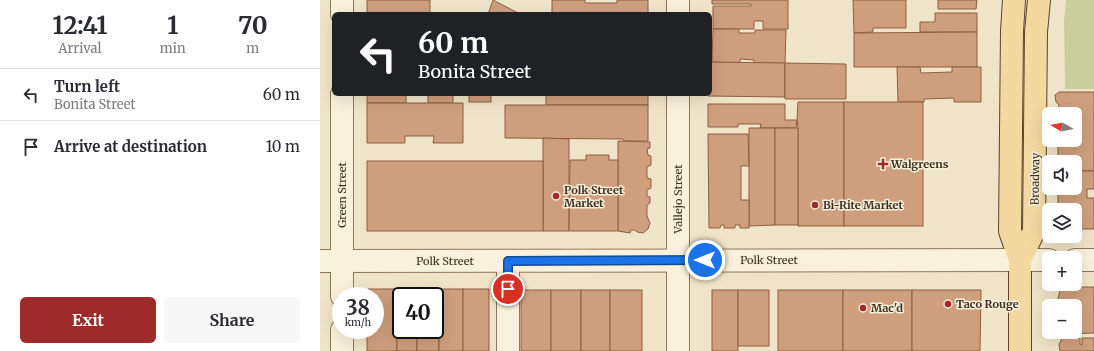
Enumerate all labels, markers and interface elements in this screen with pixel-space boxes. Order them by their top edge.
text: 12:41 [52,10,107,41]
text: 1 [167,10,178,41]
text: 70 [238,10,268,41]
text: 60 m [418,25,488,61]
icon: left [352,28,404,80]
text: Arrival [58,40,102,57]
text: min [160,40,186,57]
text: m [246,40,259,57]
text: Bonita Street [418,60,531,83]
text: Turn left [54,77,120,96]
icon: left [20,84,42,106]
text: 60 m [263,85,300,104]
text: Bonita Street [54,96,136,113]
north arrow [1042,107,1082,147]
map controls [1042,107,1082,339]
icon: arrive [20,136,42,158]
text: Arrive at destination [54,137,207,156]
text: 10 m [266,137,300,156]
street label: Broadway [1028,152,1042,205]
button: sound [1042,155,1082,195]
place label: Walgreens [890,157,949,171]
marker: Walgreens [878,159,888,169]
street label: Green Street [335,162,349,228]
street label: Vallejo Street [671,164,685,235]
place label: Polk Street Market [564,183,624,210]
marker: Polk Street Market [551,191,561,201]
place label: Bi-Rite Market [823,198,903,212]
marker: Bi-Rite Market [810,200,820,210]
button: layers [1042,203,1082,243]
position arrow [684,239,726,281]
button: + [1042,251,1082,291]
street label: Polk Street [740,253,799,267]
street label: Polk Street [416,254,475,268]
pin [491,272,525,306]
icon: arrive [497,278,519,300]
speed limit sign: 40 [392,287,444,339]
text: 38 [346,295,370,320]
button: Exit [20,297,156,343]
button: Share [164,297,300,343]
place label: Taco Rouge [956,297,1019,311]
marker: Taco Rouge [943,299,953,309]
button: − [1042,299,1082,339]
place label: Mac'd [871,301,903,315]
marker: Mac'd [858,303,868,313]
text: km/h [345,316,371,329]

